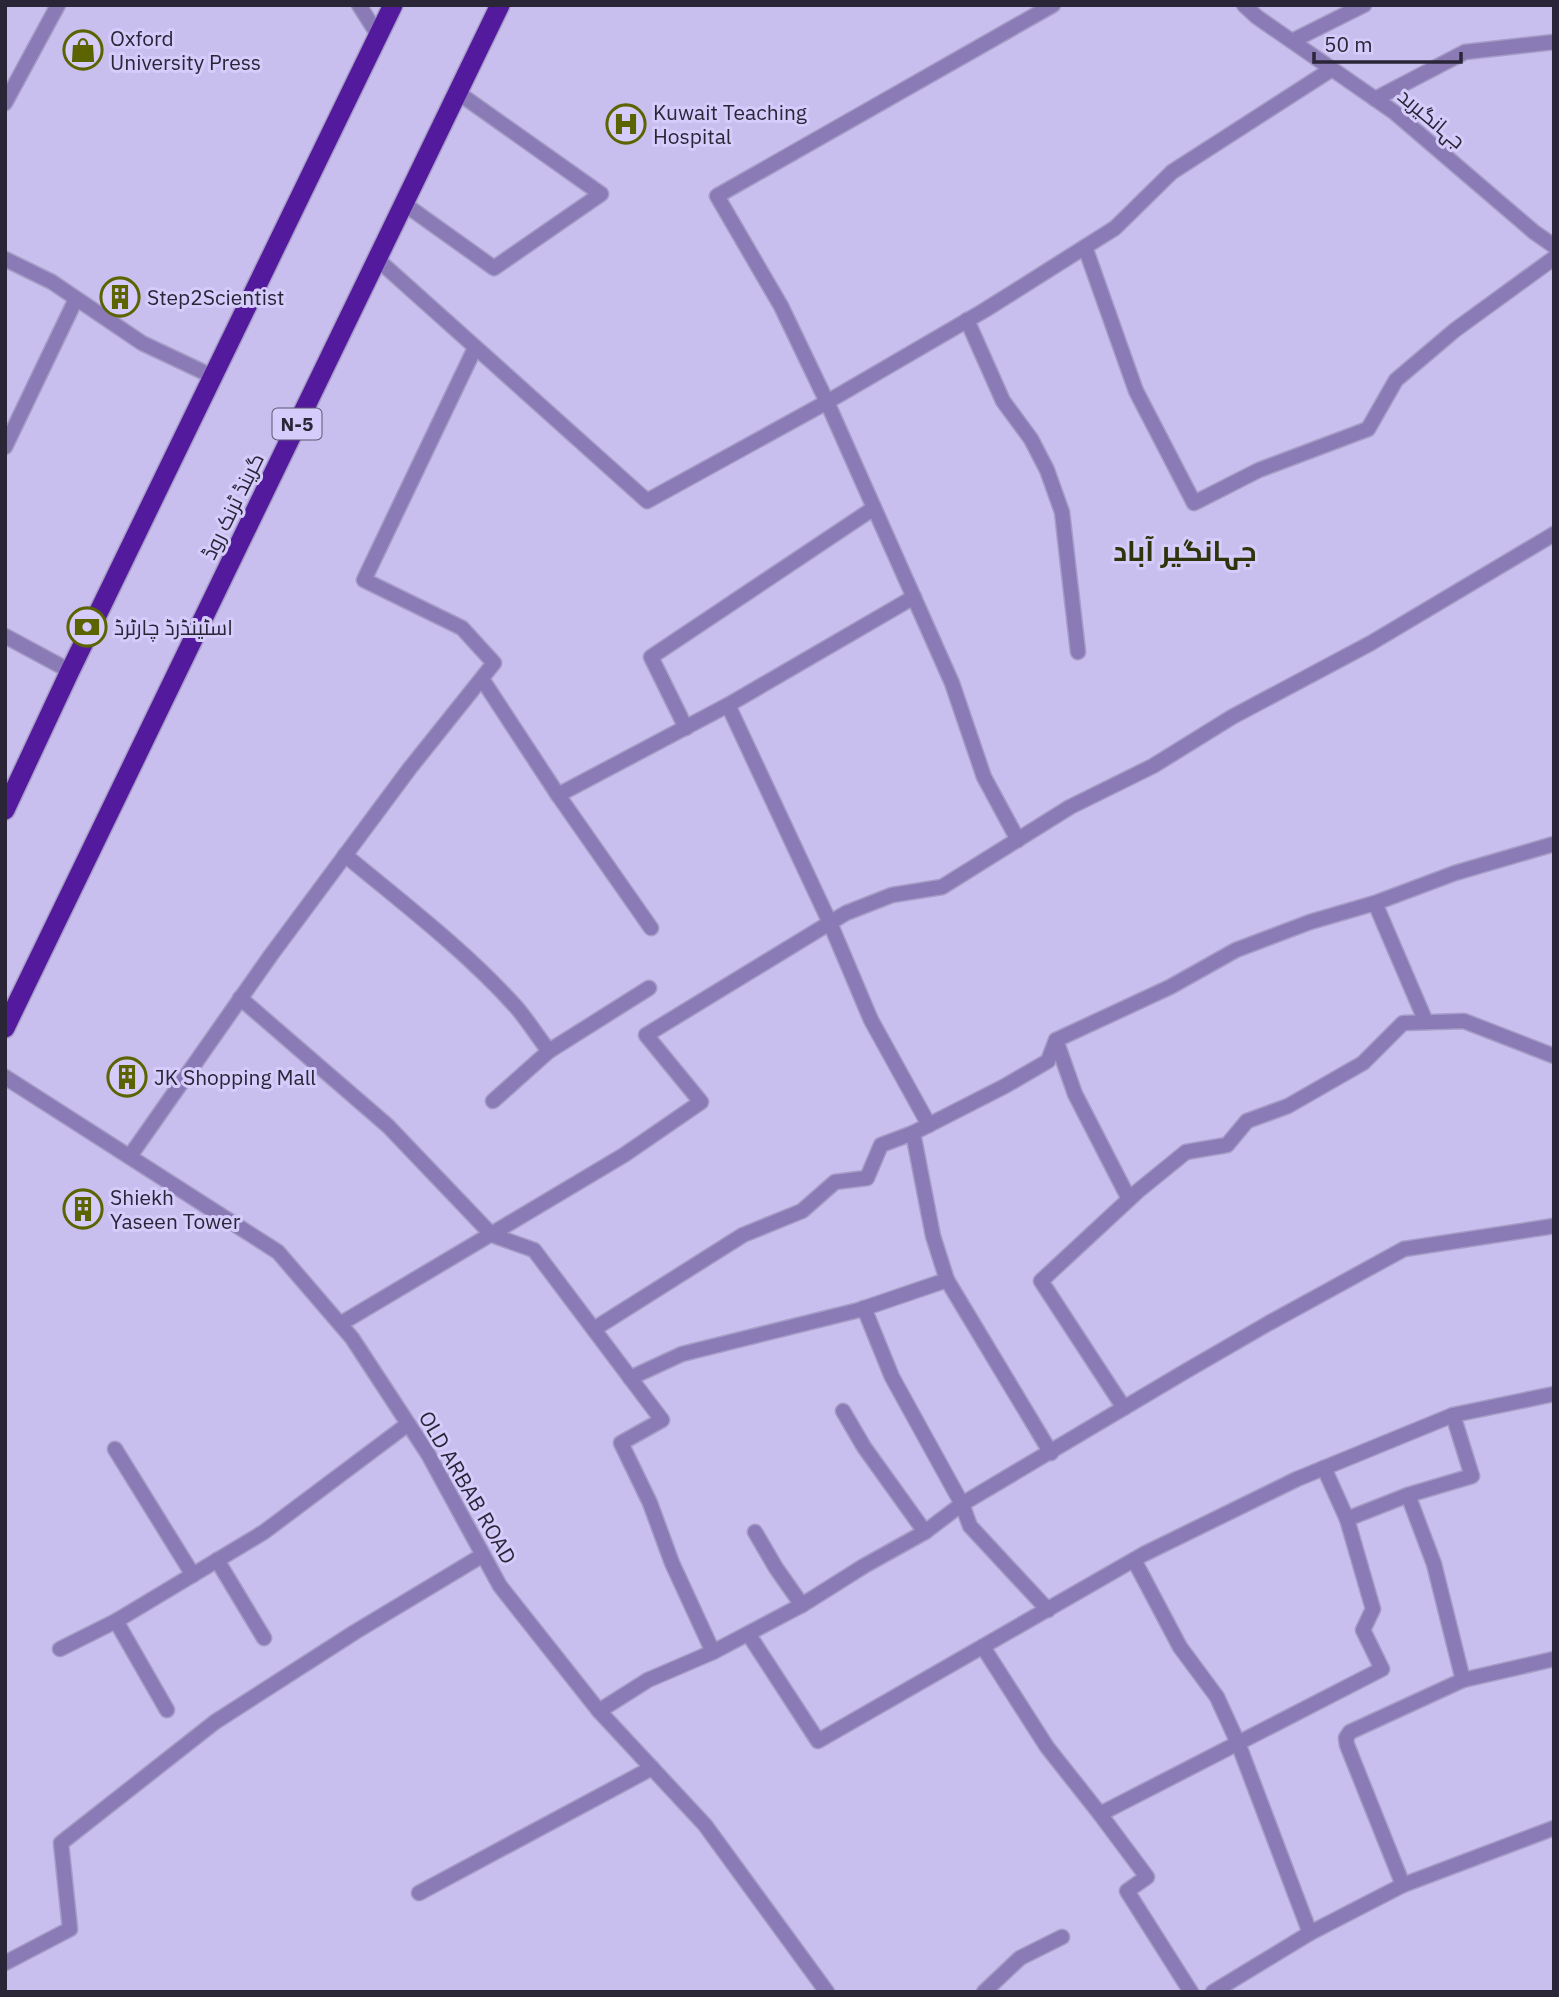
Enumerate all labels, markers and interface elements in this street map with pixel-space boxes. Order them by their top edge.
scale bar [1314,21,1461,65]
place label: Oxford University Press [110,24,261,76]
shop icon: Oxford University Press [62,29,104,71]
text: 50 m [1324,30,1373,58]
street label: جہانگیربد [1392,82,1472,155]
place label: Kuwait Teaching Hospital [653,98,807,150]
hospital icon: Kuwait Teaching Hospital [605,103,647,145]
building icon: Step2Scientist [99,276,141,318]
place label: Step2Scientist [147,283,284,311]
road number: N-5 [272,408,322,440]
street label: گرینڈ ٹرنک روڈ [194,448,270,564]
district label: جہانگیر آباد [1113,532,1257,570]
bank icon: اسٹینڈرڈ چارٹرڈ [66,606,108,648]
place label: اسٹینڈرڈ چارٹرڈ [114,613,233,642]
building icon: JK Shopping Mall [106,1056,148,1098]
place label: JK Shopping Mall [154,1063,316,1091]
place label: Shiekh Yaseen Tower [110,1183,241,1235]
building icon: Shiekh Yaseen Tower [62,1188,104,1230]
street label: OLD ARBAB ROAD [413,1405,523,1569]

